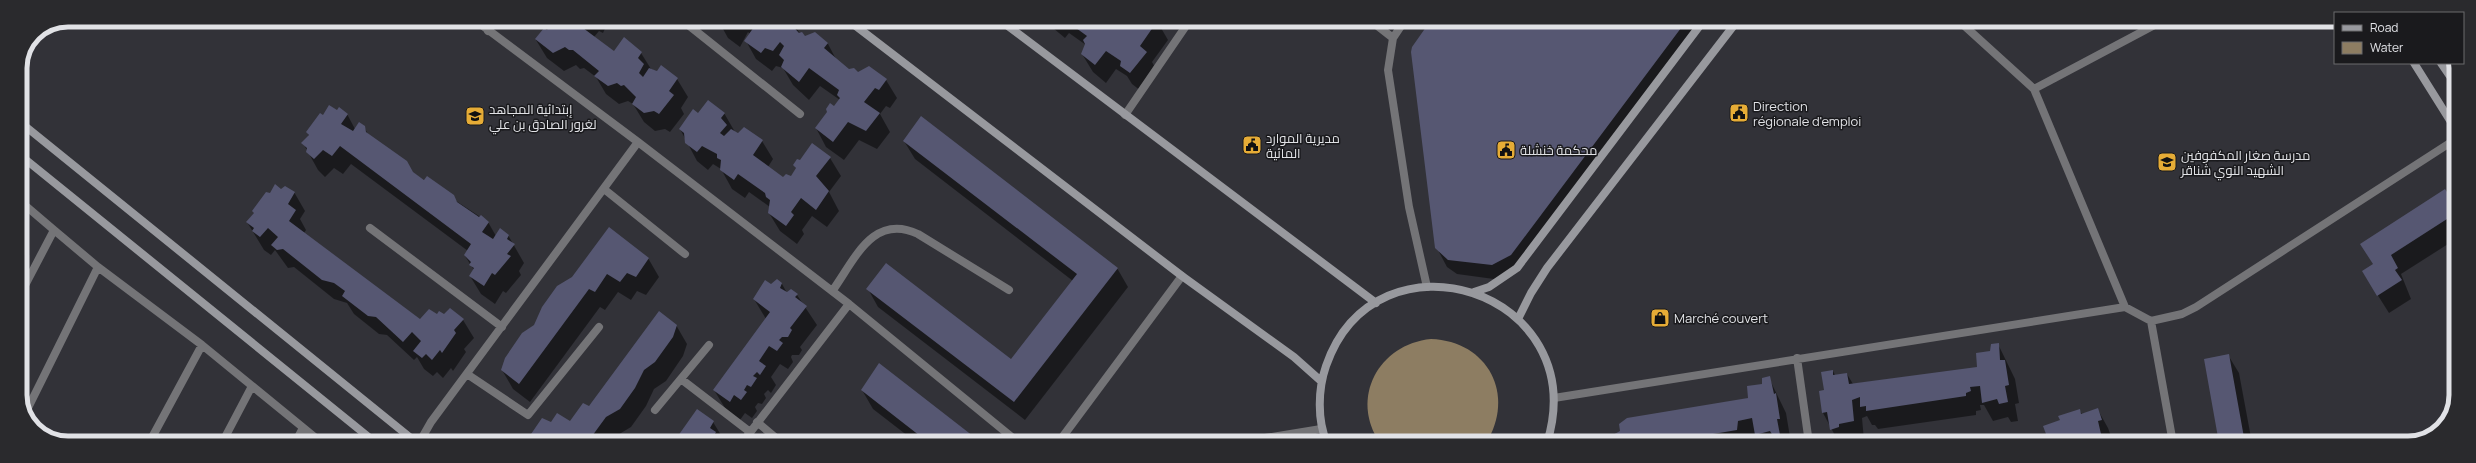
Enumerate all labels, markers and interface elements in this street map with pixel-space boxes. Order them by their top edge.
legend [2334,12,2464,64]
text: Road [2370,19,2398,36]
text: Water [2370,39,2404,56]
place label: Direction régionale d'emploi [1753,97,1861,130]
place label: إبتدائية المجاهد لغرور الصادق بن علي [489,100,596,135]
public building icon: Direction régionale d'emploi [1728,102,1750,124]
school or university icon: إبتدائية المجاهد لغرور الصادق بن علي [464,105,486,127]
place label: مديرية الموارد المائية [1266,129,1340,162]
public building icon: مديرية الموارد المائية [1241,134,1263,156]
public building icon: محكمة خنشلة [1495,139,1517,161]
place label: محكمة خنشلة [1520,141,1597,159]
place label: مدرسة صغار المكفوفين الشهيد النوي شناقر [2180,146,2310,181]
school or university icon: مدرسة صغار المكفوفين الشهيد النوي شناقر [2156,151,2178,173]
shop icon: Marché couvert [1649,307,1671,329]
place label: Marché couvert [1674,309,1768,327]

